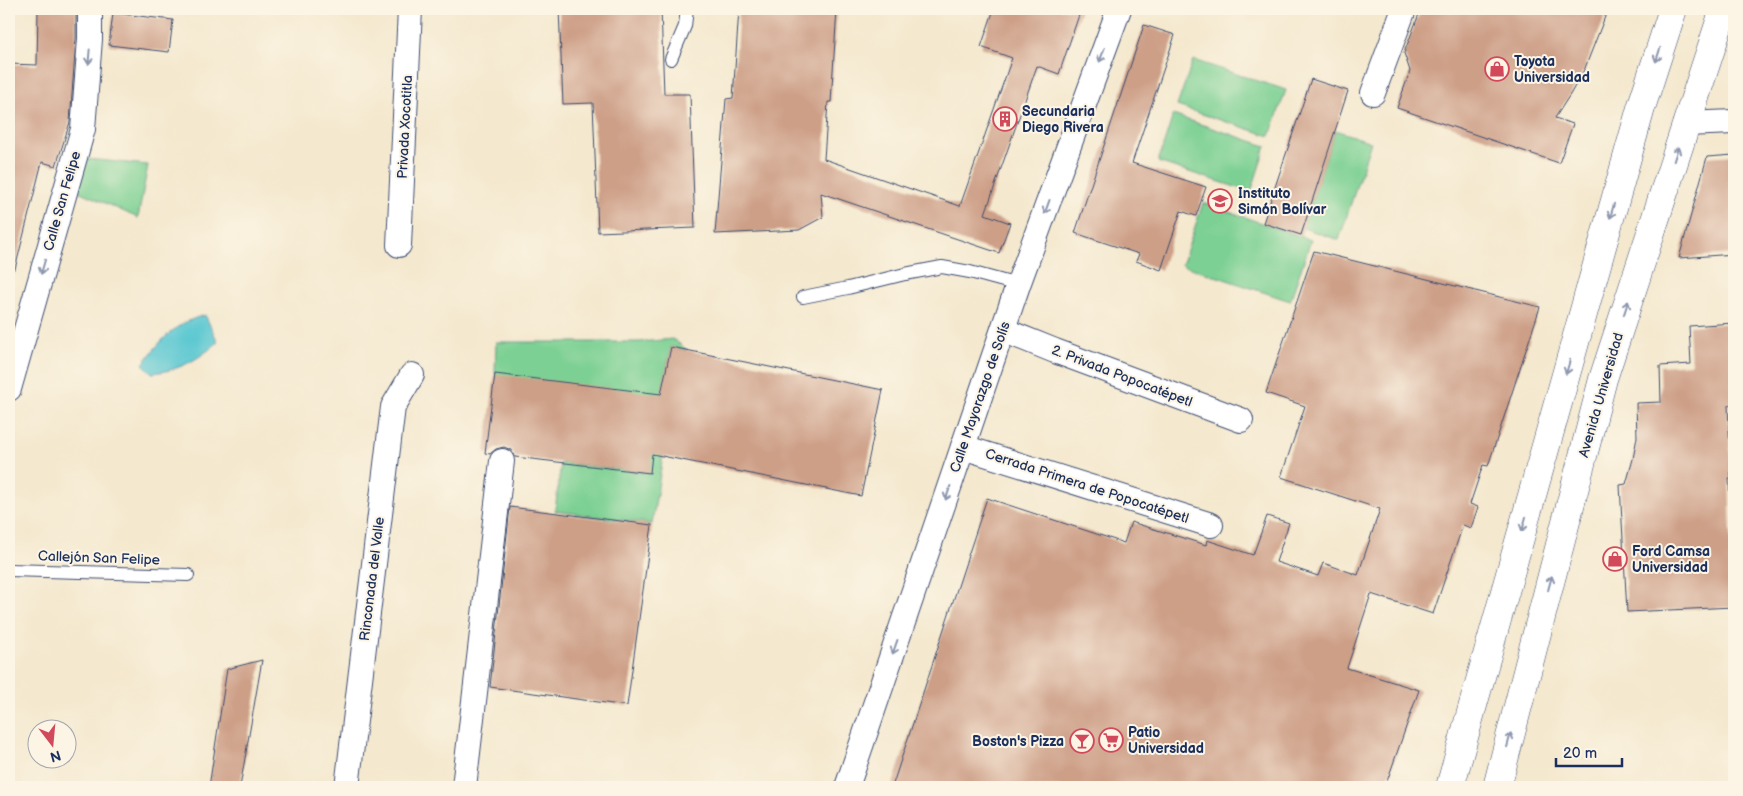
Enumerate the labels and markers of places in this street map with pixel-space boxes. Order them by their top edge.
place label: Toyota Universidad [1514,53,1590,86]
shop icon: Toyota Universidad [1484,56,1510,82]
place label: Secundaria Diego Rivera [1022,103,1104,136]
building icon: Secundaria Diego Rivera [992,106,1018,132]
place label: Instituto Simón Bolívar [1238,185,1327,218]
school or university icon: Instituto Simón Bolívar [1207,188,1233,214]
place label: Ford Camsa Universidad [1632,543,1710,576]
shop icon: Ford Camsa Universidad [1602,546,1628,572]
place label: Patio Universidad [1128,724,1204,757]
supermarket icon: Patio Universidad [1098,727,1124,753]
bar icon: Boston's Pizza [1069,728,1095,754]
place label: Boston's Pizza [972,733,1064,750]

